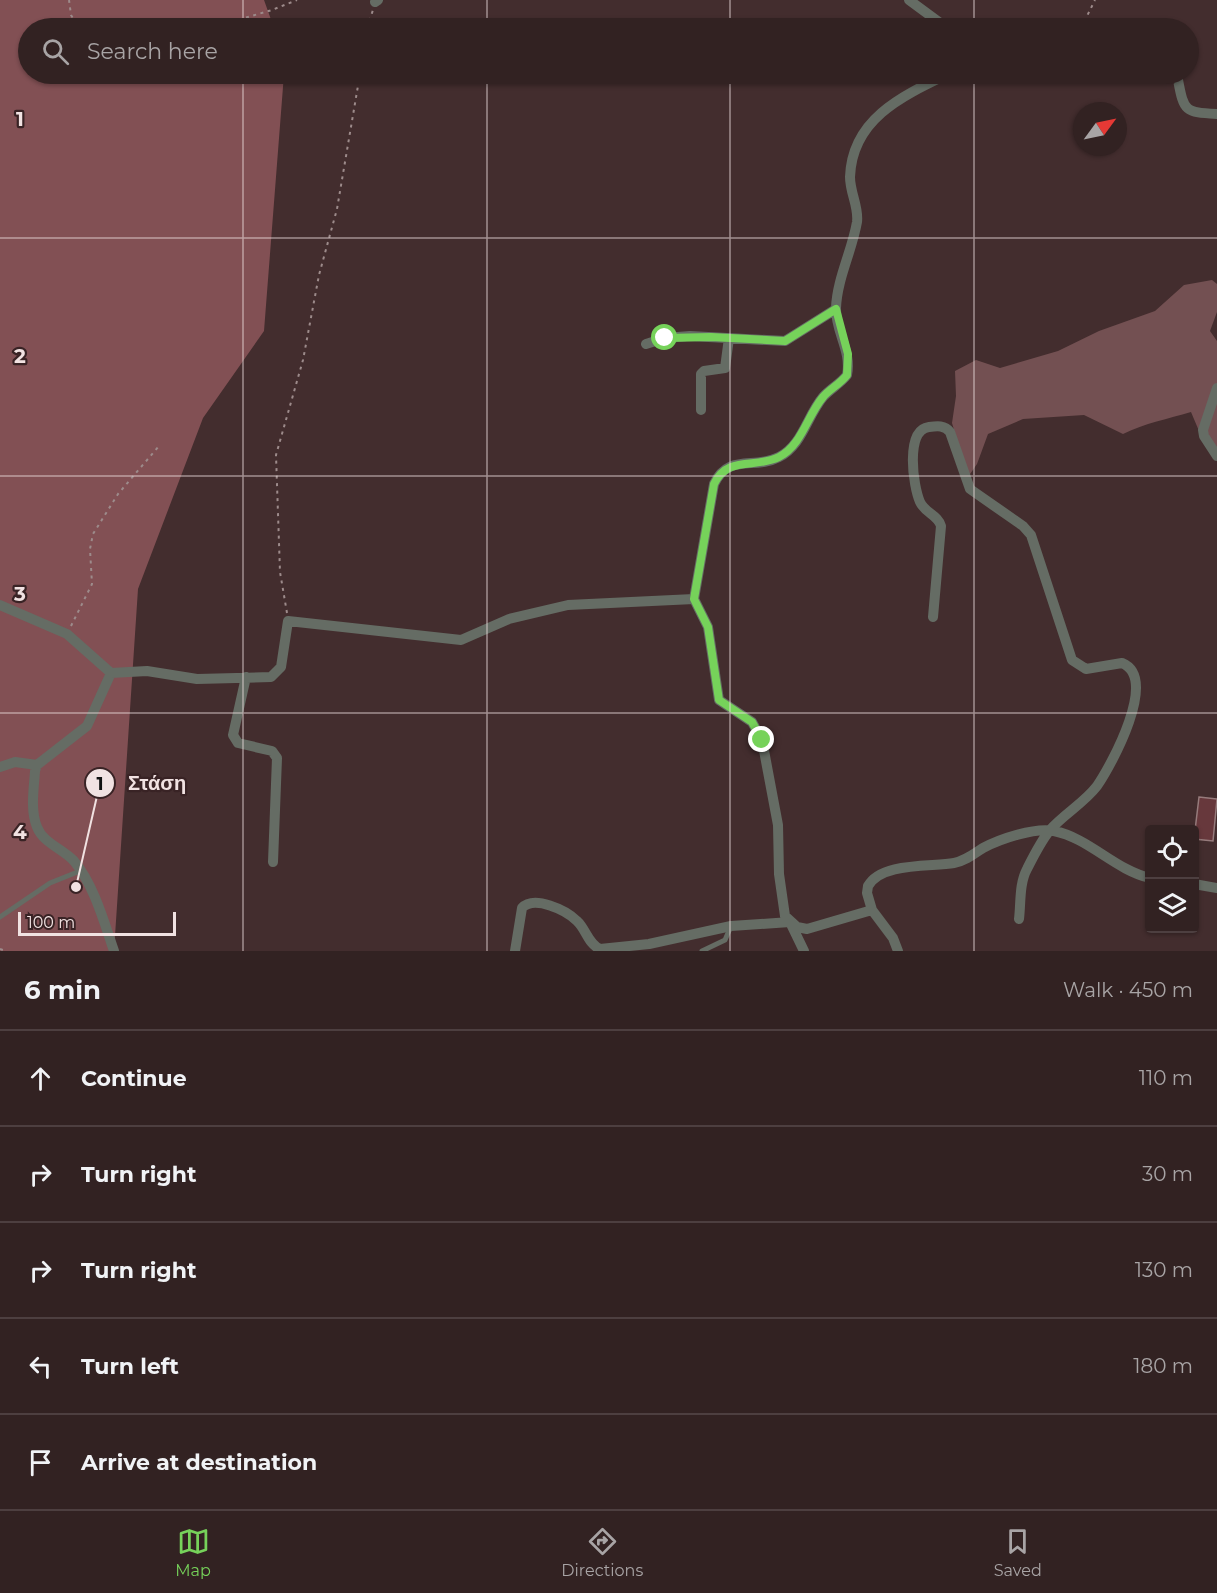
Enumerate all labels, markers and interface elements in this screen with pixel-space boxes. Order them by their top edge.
search box [18,18,1199,84]
icon: search [39,35,72,68]
text: Search here [87,38,218,65]
north arrow [1073,102,1127,156]
text: 1 [16,107,24,131]
route start [651,324,677,350]
text: 2 [14,344,26,368]
text: 3 [13,582,26,606]
route end [748,726,774,752]
callout: Στάση [85,764,198,802]
text: Στάση [128,771,186,795]
text: 1 [96,773,104,795]
text: 4 [13,820,27,844]
map controls [1145,825,1199,933]
button: locate [1145,825,1199,879]
button: layers [1145,879,1199,933]
scale bar [18,909,176,936]
text: 100 m [27,913,75,932]
text: 6 min [24,974,101,1006]
text: Walk · 450 m [1063,978,1193,1002]
icon: ahead [24,1062,57,1095]
text: Continue [81,1065,187,1092]
text: 110 m [1139,1066,1193,1090]
icon: right [24,1158,57,1191]
text: Turn right [81,1161,196,1188]
text: 30 m [1142,1162,1193,1186]
icon: right [24,1254,57,1287]
text: Turn right [81,1257,196,1284]
text: 130 m [1135,1258,1193,1282]
icon: left [24,1350,57,1383]
text: Turn left [81,1353,179,1380]
text: 180 m [1133,1354,1193,1378]
icon: arrive [24,1446,57,1479]
text: Arrive at destination [81,1449,317,1476]
tab: Map [175,1525,211,1580]
tab: Directions [561,1525,643,1580]
tab: Saved [994,1525,1042,1580]

